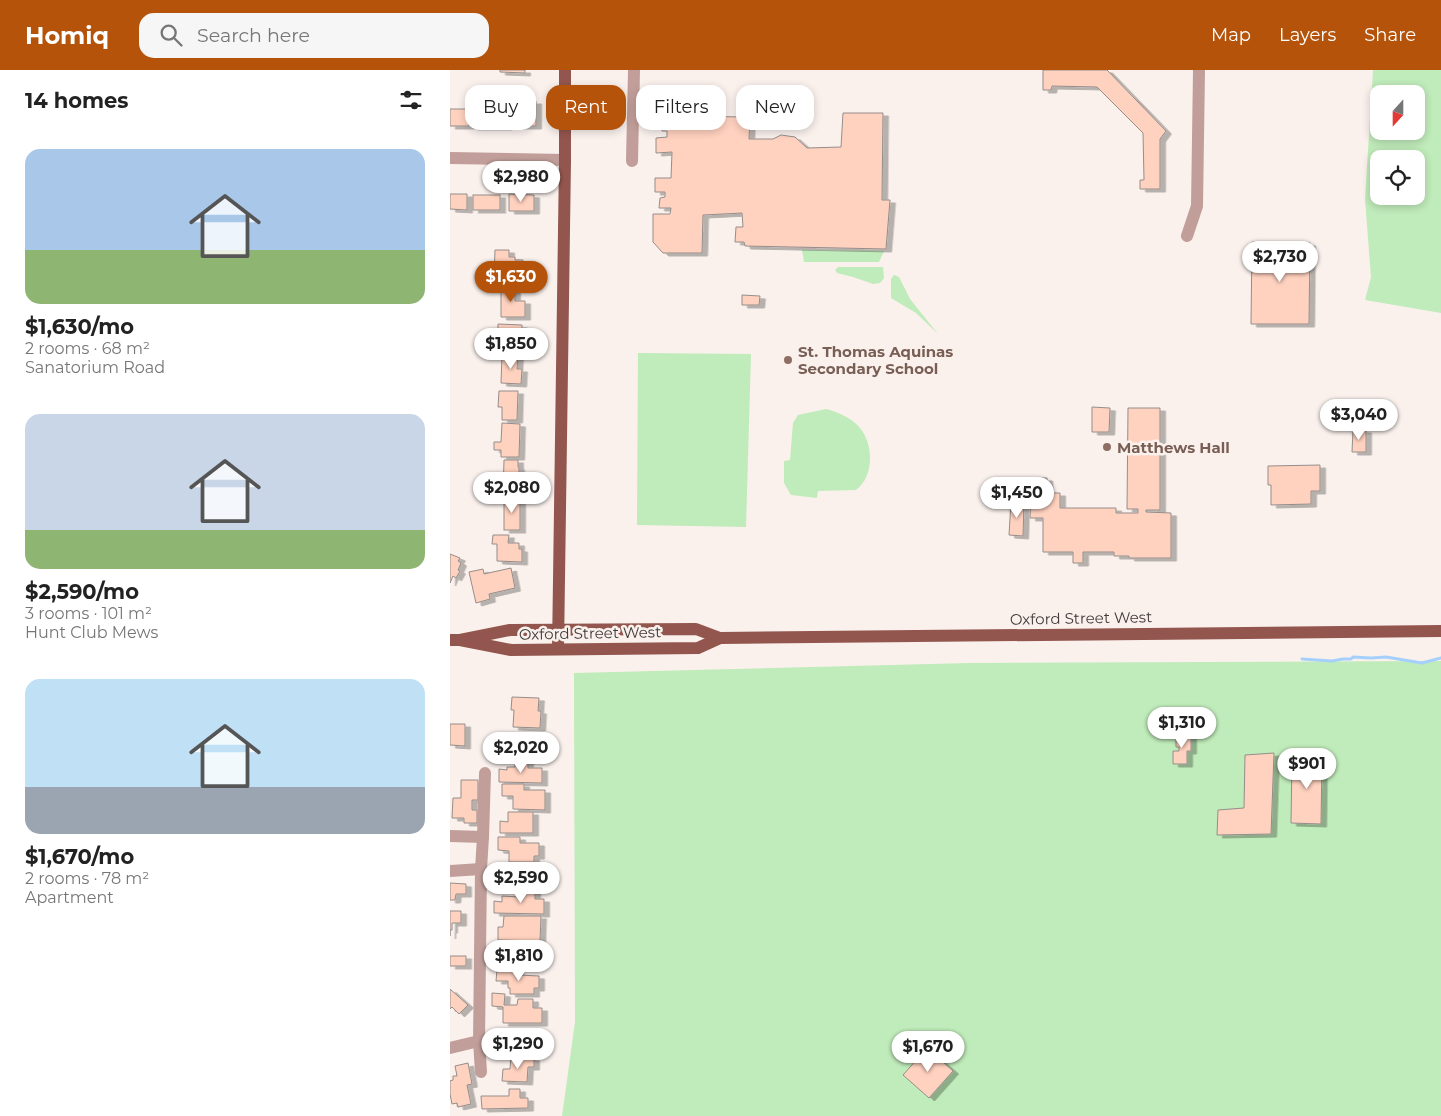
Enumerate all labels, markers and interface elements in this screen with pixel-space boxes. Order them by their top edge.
search box [139,13,489,58]
text: Homiq [25,21,109,50]
icon: search [157,21,185,49]
text: Search here [197,24,310,47]
text: Map [1211,24,1251,46]
text: Layers [1279,24,1336,46]
text: Share [1364,24,1416,46]
chip: Buy [465,85,536,130]
chip: Rent [546,85,626,130]
chip: Filters [636,85,726,130]
chip: New [736,85,814,130]
north arrow [1370,85,1425,140]
map controls [1370,85,1425,205]
icon: filters [397,86,425,114]
text: 14 homes [25,88,129,113]
button: locate [1370,150,1425,205]
pin: $2,980 [480,160,562,203]
text: $2,980 [493,167,549,186]
icon: home [180,181,270,271]
pin: $2,730 [1239,240,1321,283]
text: $2,730 [1253,247,1307,266]
pin: $1,630 [470,260,552,303]
text: $1,630 [486,267,536,286]
text: $1,630/mo [25,314,134,339]
pin: $1,850 [470,328,552,370]
text: $1,850 [485,334,537,353]
text: 2 rooms · 68 m² [25,339,150,358]
place label: St. Thomas Aquinas Secondary School [798,342,953,378]
marker: St. Thomas Aquinas Secondary School [782,354,794,366]
text: Sanatorium Road [25,358,165,377]
pin: $3,040 [1318,398,1400,441]
text: $3,040 [1331,405,1387,424]
place label: Matthews Hall [1117,438,1230,457]
marker: Matthews Hall [1101,441,1113,453]
icon: home [180,446,270,536]
pin: $2,080 [471,472,553,514]
pin: $1,450 [976,476,1058,519]
text: $2,080 [484,478,540,497]
text: $1,450 [991,483,1043,502]
text: $2,590/mo [25,579,139,604]
text: 3 rooms · 101 m² [25,604,152,623]
street label: Oxford Street West [1010,607,1152,629]
street label: Oxford Street West [519,622,661,644]
text: Hunt Club Mews [25,623,158,642]
pin: $1,310 [1141,706,1223,749]
icon: home [180,711,270,801]
text: $1,310 [1158,713,1206,732]
pin: $2,020 [480,732,562,774]
text: $2,020 [494,738,548,757]
pin: $901 [1277,748,1337,790]
text: $901 [1288,754,1326,773]
text: $1,670/mo [25,844,134,869]
pin: $2,590 [480,862,562,904]
text: $2,590 [494,868,548,887]
text: 2 rooms · 78 m² [25,869,149,888]
text: Apartment [25,888,114,907]
pin: $1,810 [478,940,560,982]
text: $1,810 [495,946,543,965]
pin: $1,290 [477,1028,559,1070]
pin: $1,670 [887,1030,969,1073]
text: $1,290 [492,1034,544,1053]
text: $1,670 [903,1037,953,1056]

